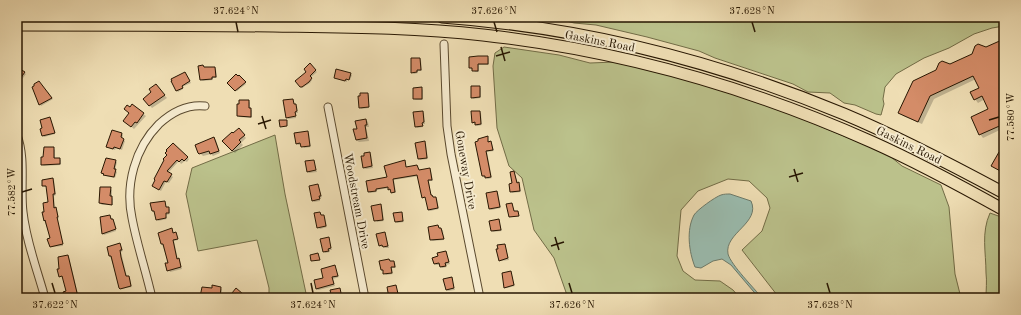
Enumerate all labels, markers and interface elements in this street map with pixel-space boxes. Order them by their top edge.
text: 37.624°N [213,6,259,16]
text: 37.626°N [471,6,517,16]
text: 37.628°N [729,6,775,16]
street label: Gaskins Road [564,29,636,55]
text: 77.580°W [1006,93,1016,141]
street label: Gaskins Road [874,125,943,167]
street label: Goneway Drive [452,130,478,211]
street label: Woodstream Drive [341,152,371,251]
text: 77.582°W [7,168,17,216]
text: 37.622°N [32,300,78,310]
text: 37.624°N [290,300,336,310]
text: 37.626°N [549,300,595,310]
text: 37.628°N [807,300,853,310]

